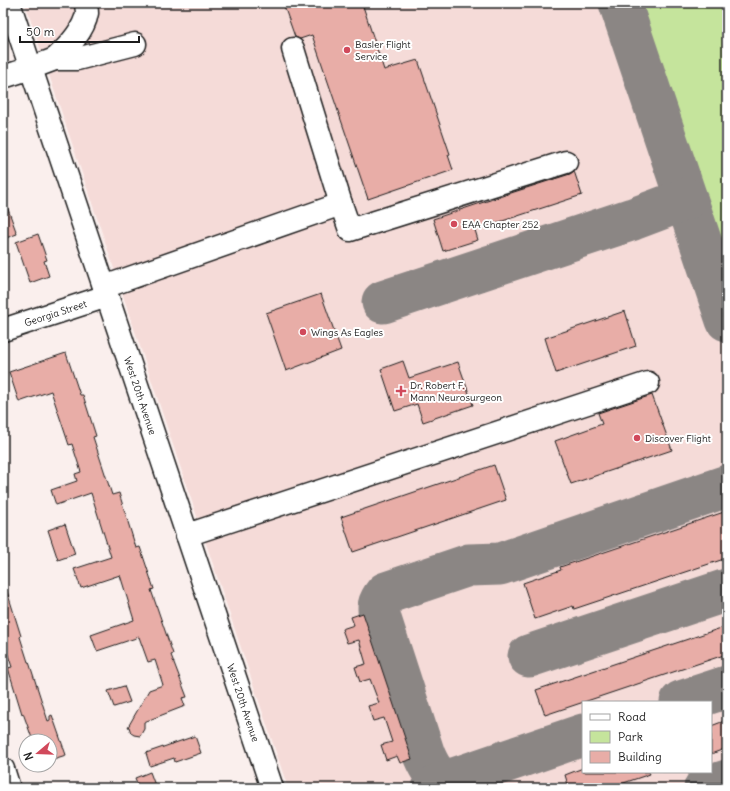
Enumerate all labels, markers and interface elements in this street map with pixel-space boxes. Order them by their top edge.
scale bar [20,18,139,44]
text: 50 m [26,24,55,39]
place label: Basler Flight Service [355,38,411,63]
marker: Basler Flight Service [342,45,352,55]
place label: EAA Chapter 252 [462,218,539,231]
marker: EAA Chapter 252 [449,219,459,229]
street label: Georgia Street [22,296,89,329]
place label: Wings As Eagles [311,326,384,339]
marker: Wings As Eagles [298,327,308,337]
street label: West 20th Avenue [121,355,160,436]
place label: Dr. Robert F. Mann Neurosurgeon [410,379,502,404]
marker: Dr. Robert F. Mann Neurosurgeon [395,385,407,397]
place label: Discover Flight [645,432,712,445]
marker: Discover Flight [632,433,642,443]
street label: West 20th Avenue [224,662,263,744]
legend [582,701,712,773]
text: Road [618,709,646,724]
text: Park [618,729,643,744]
north arrow [18,733,58,773]
text: Building [618,749,662,764]
text: N [21,750,36,762]

